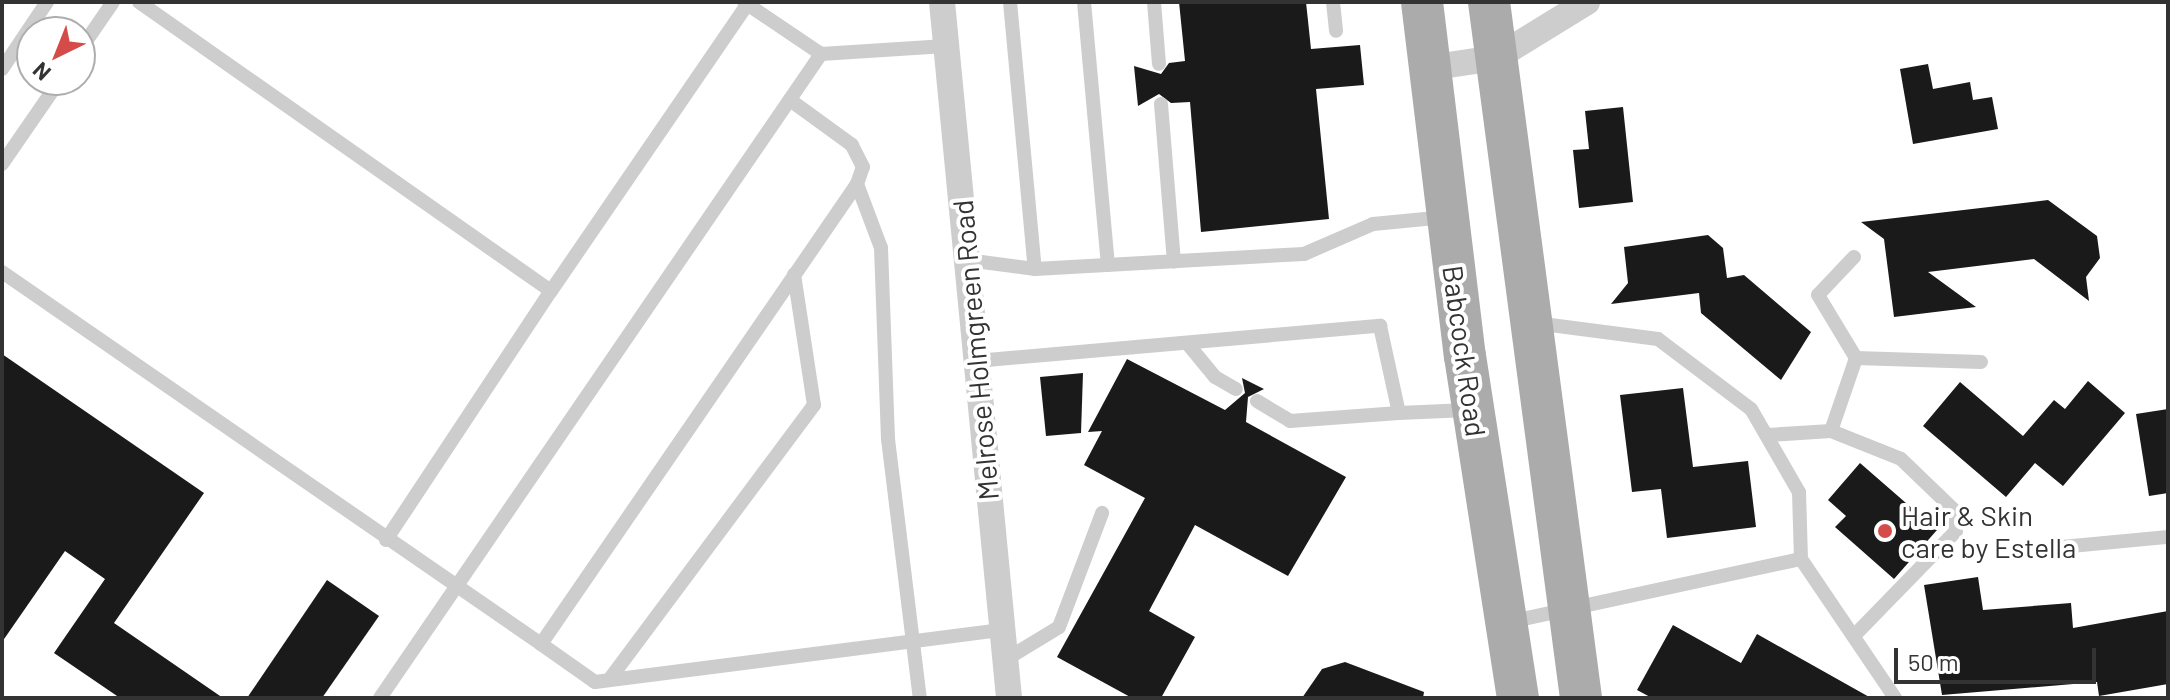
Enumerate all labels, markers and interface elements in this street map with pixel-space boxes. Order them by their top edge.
north arrow [16,16,96,96]
text: N [27,58,55,87]
street label: Melrose Holmgreen Road [945,198,1005,502]
street label: Babcock Road [1436,263,1494,439]
place label: Hair & Skin care by Estella [1901,498,2076,564]
marker: Hair & Skin care by Estella [1876,522,1894,540]
scale bar [1898,632,2100,682]
text: 50 m [1908,647,1959,676]

